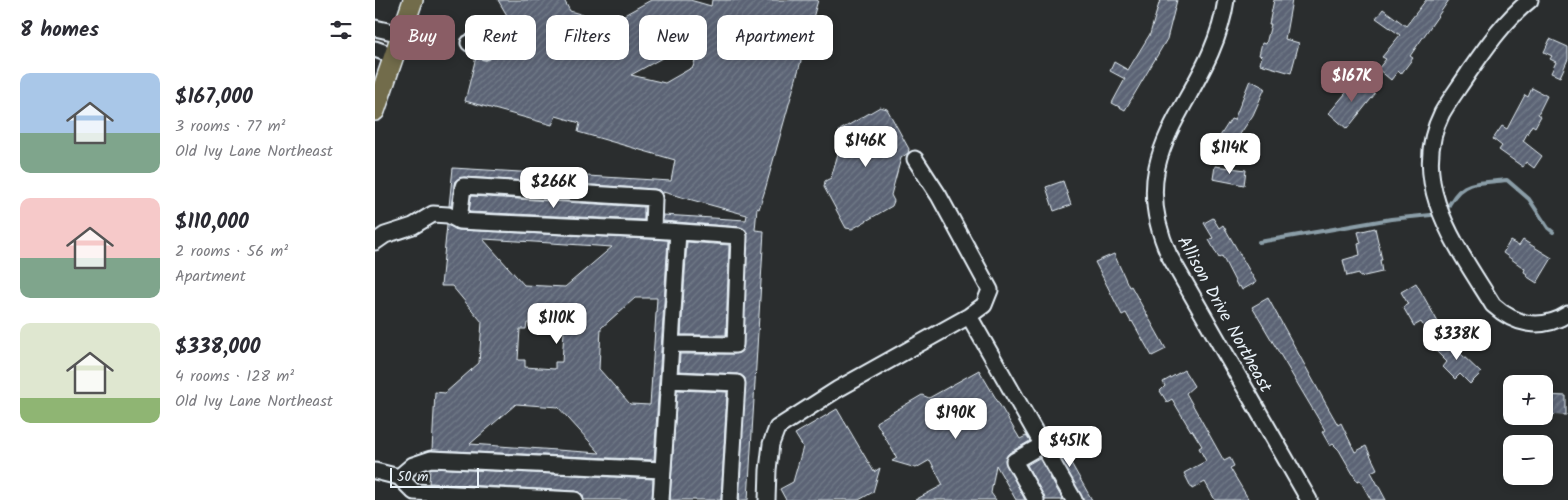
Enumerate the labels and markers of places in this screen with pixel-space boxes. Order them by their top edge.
pin: $167K [1317,61,1387,103]
pin: $146K [831,126,901,168]
pin: $114K [1195,132,1265,175]
pin: $266K [519,166,589,209]
pin: $110K [522,302,592,345]
pin: $338K [1422,318,1492,361]
pin: $190K [921,398,991,440]
pin: $451K [1035,426,1105,468]

